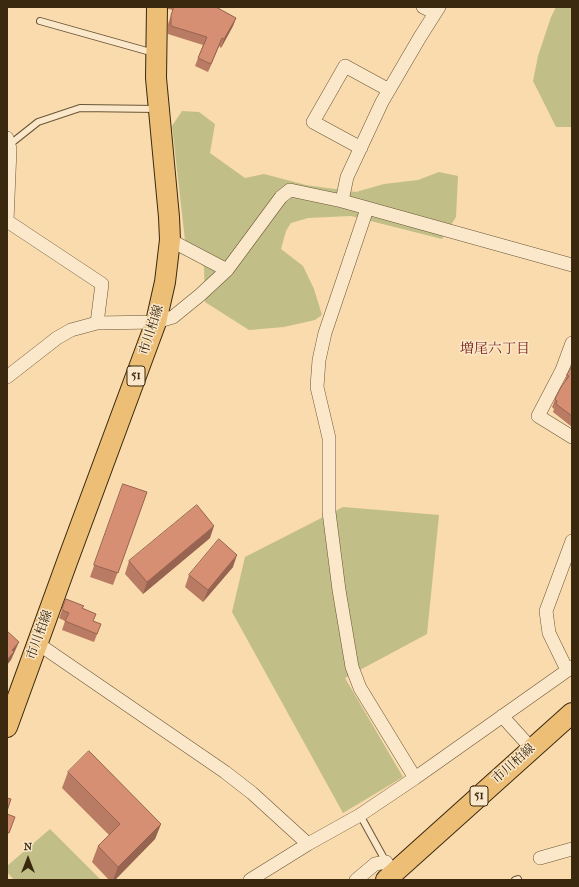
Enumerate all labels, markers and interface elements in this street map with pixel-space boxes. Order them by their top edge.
street label: 市川柏線 [137,303,167,357]
district label: 増尾六丁目 [460,342,530,358]
road number: 51 [127,366,145,386]
street label: 市川柏線 [24,608,56,662]
street label: 市川柏線 [489,741,539,787]
road number: 51 [470,786,488,806]
north arrow [8,839,48,879]
text: N [24,840,32,853]

